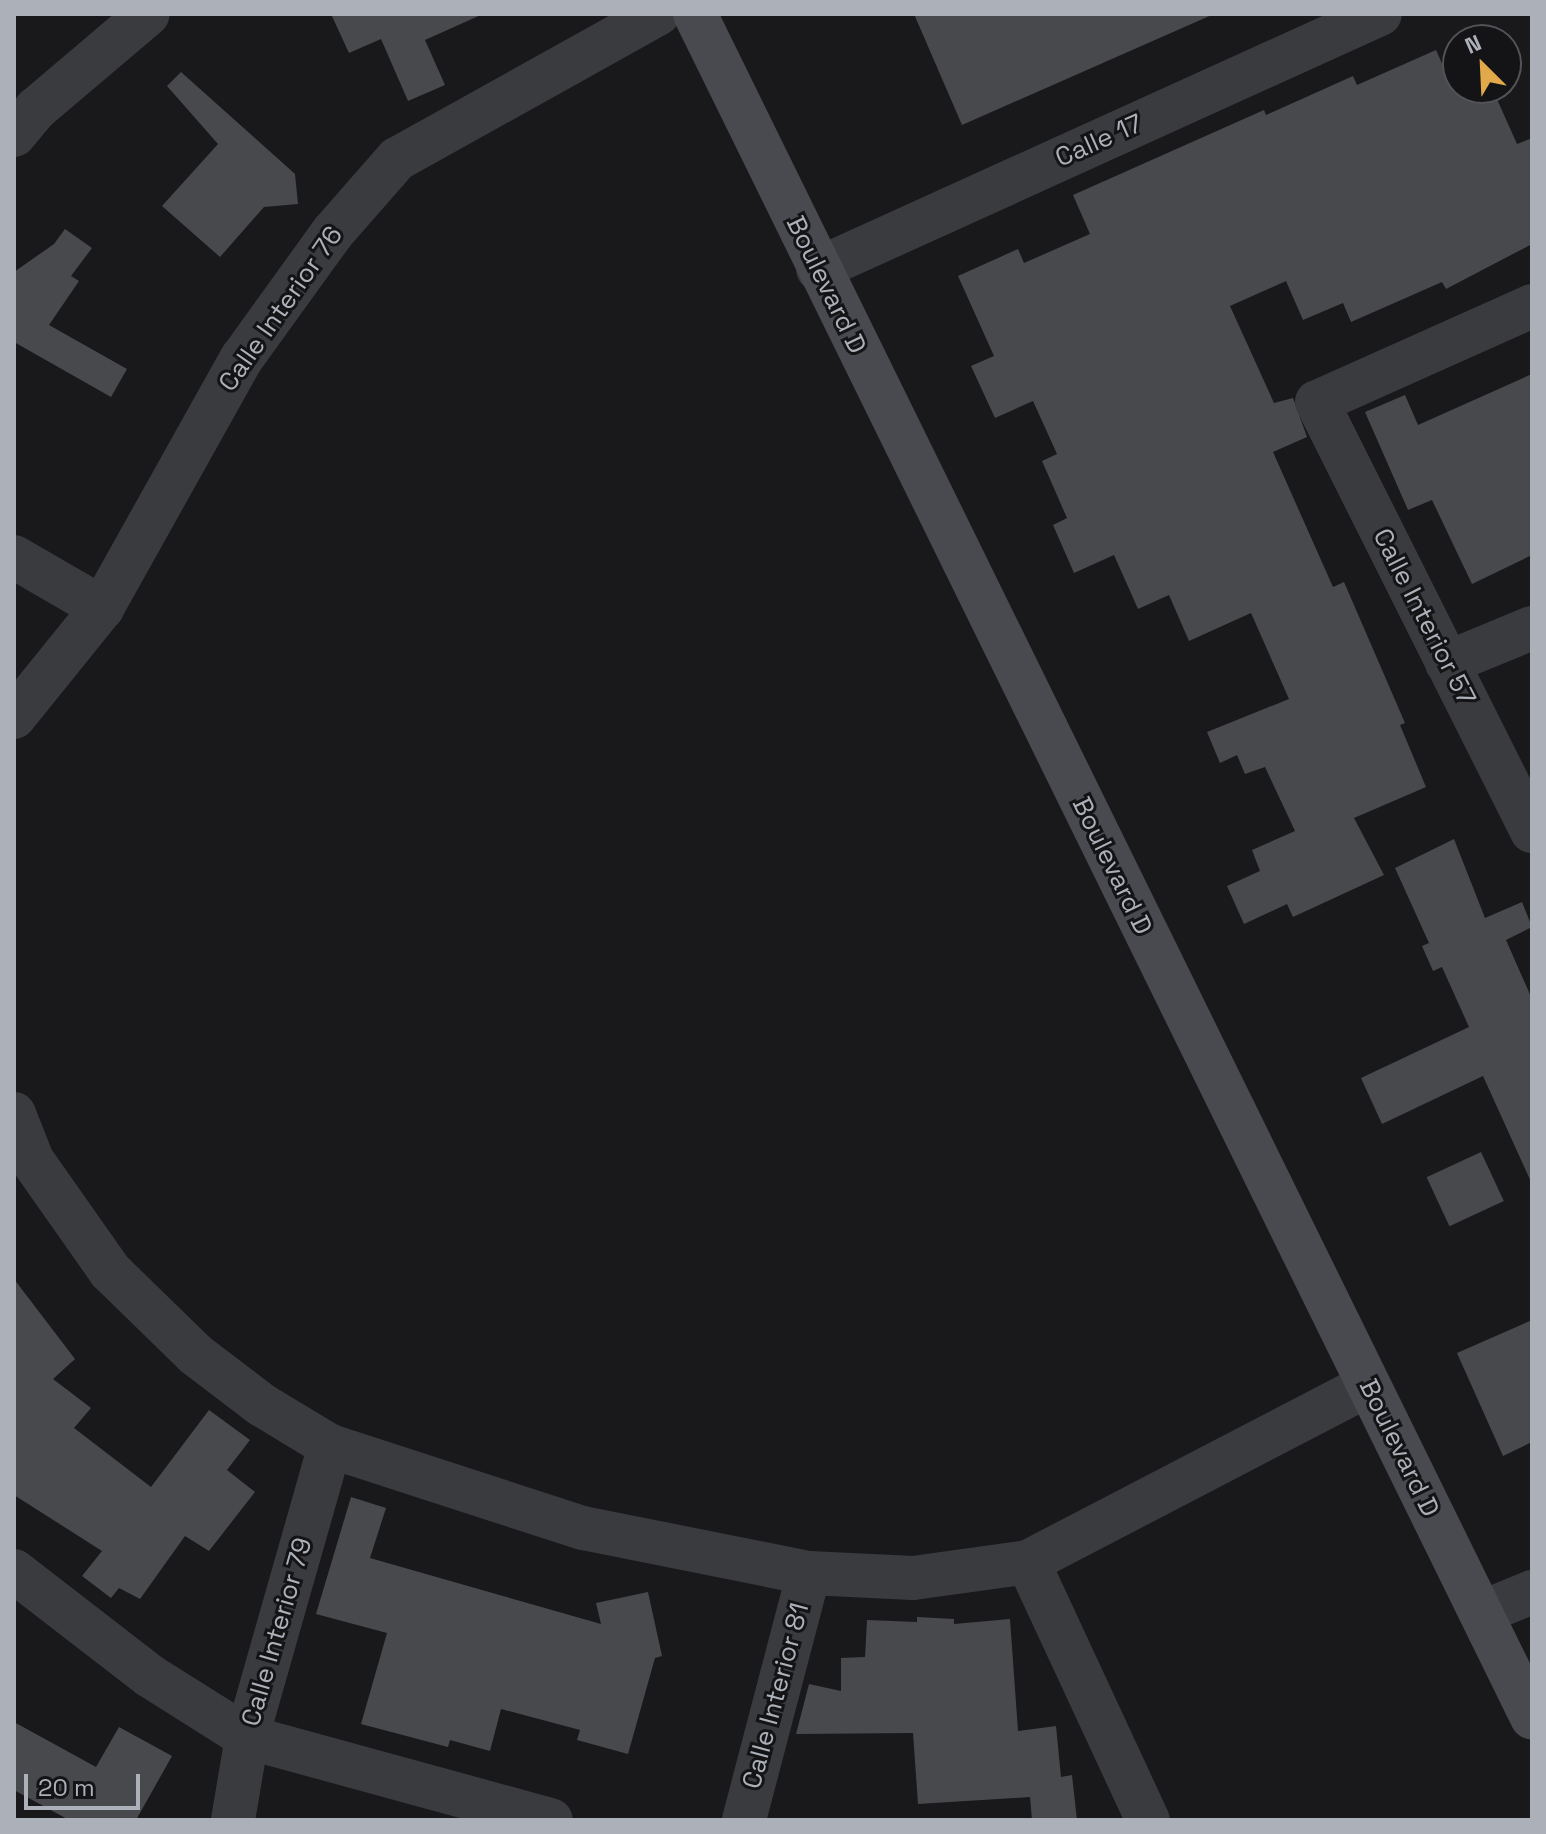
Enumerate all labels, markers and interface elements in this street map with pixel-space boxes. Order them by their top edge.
north arrow [1442,24,1522,104]
text: N [1461,28,1485,60]
street label: Calle 17 [1051,108,1147,174]
street label: Boulevard D [779,211,873,359]
street label: Calle Interior 76 [212,220,350,398]
street label: Calle Interior 57 [1366,524,1482,710]
street label: Boulevard D [1065,792,1159,940]
street label: Boulevard D [1352,1374,1446,1522]
street label: Calle Interior 79 [235,1534,319,1730]
street label: Calle Interior 81 [736,1600,816,1792]
scale bar [28,1758,144,1808]
text: 20 m [38,1772,95,1803]

